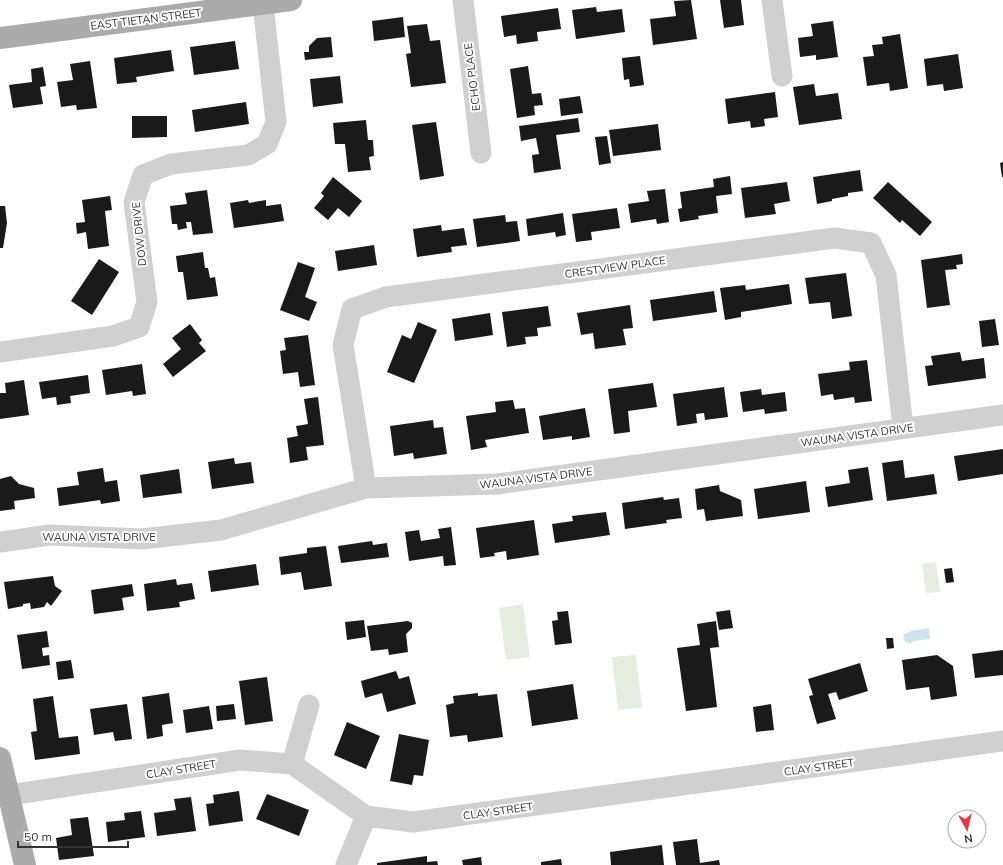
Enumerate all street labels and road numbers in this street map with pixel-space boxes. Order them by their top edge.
street label: EAST TIETAN STREET [90,5,203,33]
street label: ECHO PLACE [461,42,483,112]
street label: DOW DRIVE [129,201,149,267]
street label: CRESTVIEW PLACE [564,253,666,281]
street label: WAUNA VISTA DRIVE [800,420,914,450]
street label: WAUNA VISTA DRIVE [479,464,593,492]
street label: WAUNA VISTA DRIVE [42,530,156,544]
street label: CLAY STREET [783,755,855,779]
street label: CLAY STREET [145,757,217,781]
street label: CLAY STREET [462,799,534,823]

